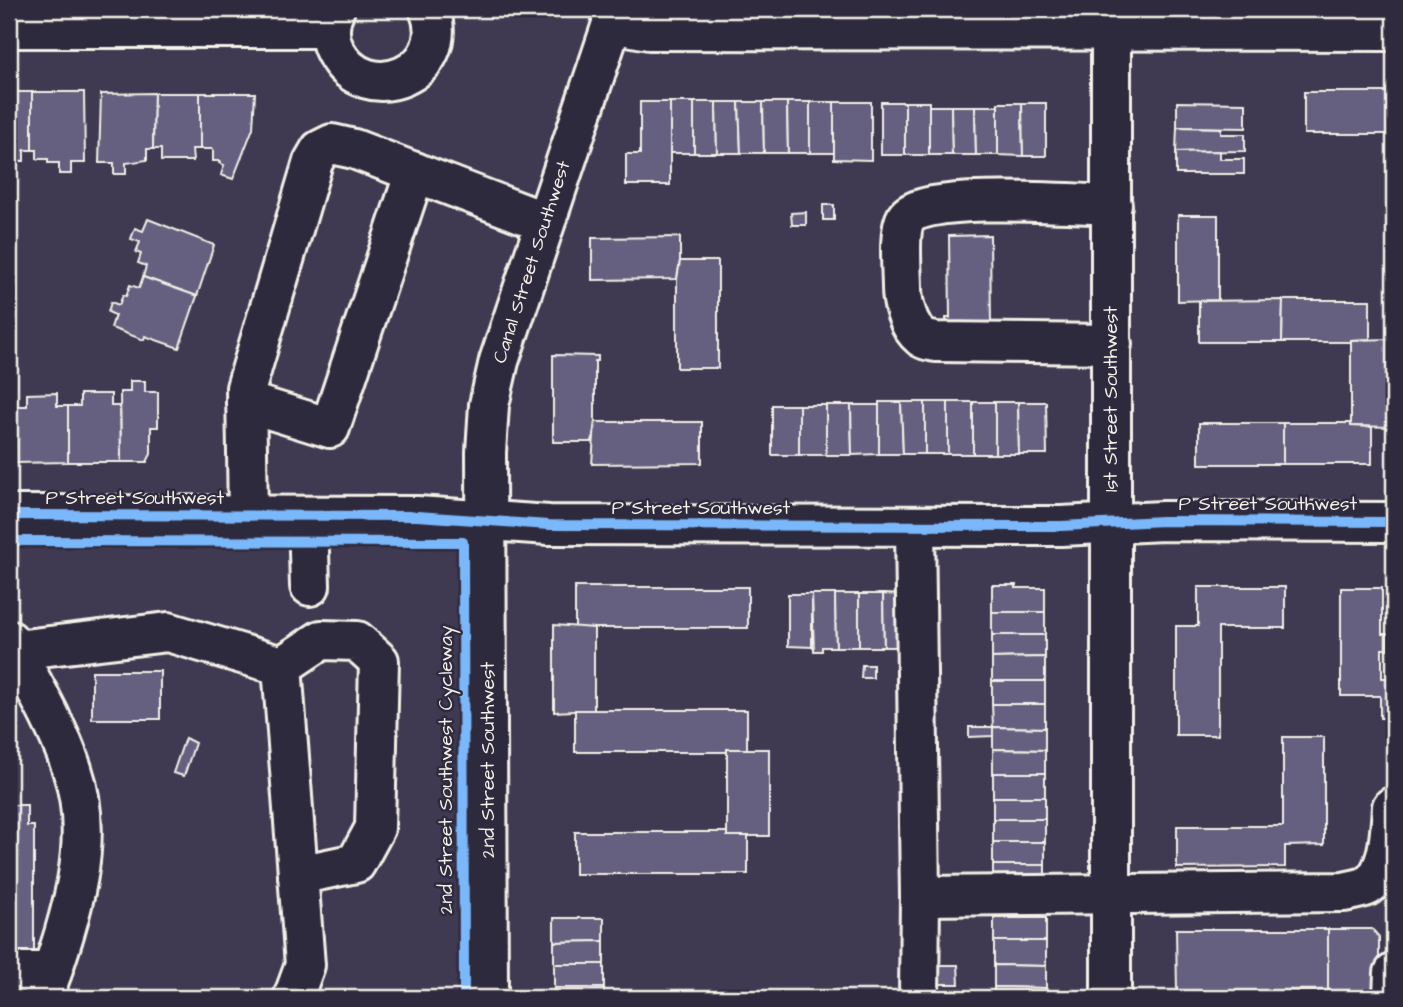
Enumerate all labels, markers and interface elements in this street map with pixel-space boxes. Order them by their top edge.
street label: Canal Street Southwest [486,157,578,367]
street label: 1st Street Southwest [1098,306,1125,492]
street label: P Street Southwest [46,485,225,512]
street label: P Street Southwest [1179,491,1358,518]
street label: P Street Southwest [612,495,791,522]
street label: 2nd Street Southwest Cycleway [433,625,461,914]
street label: 2nd Street Southwest [475,661,502,858]

